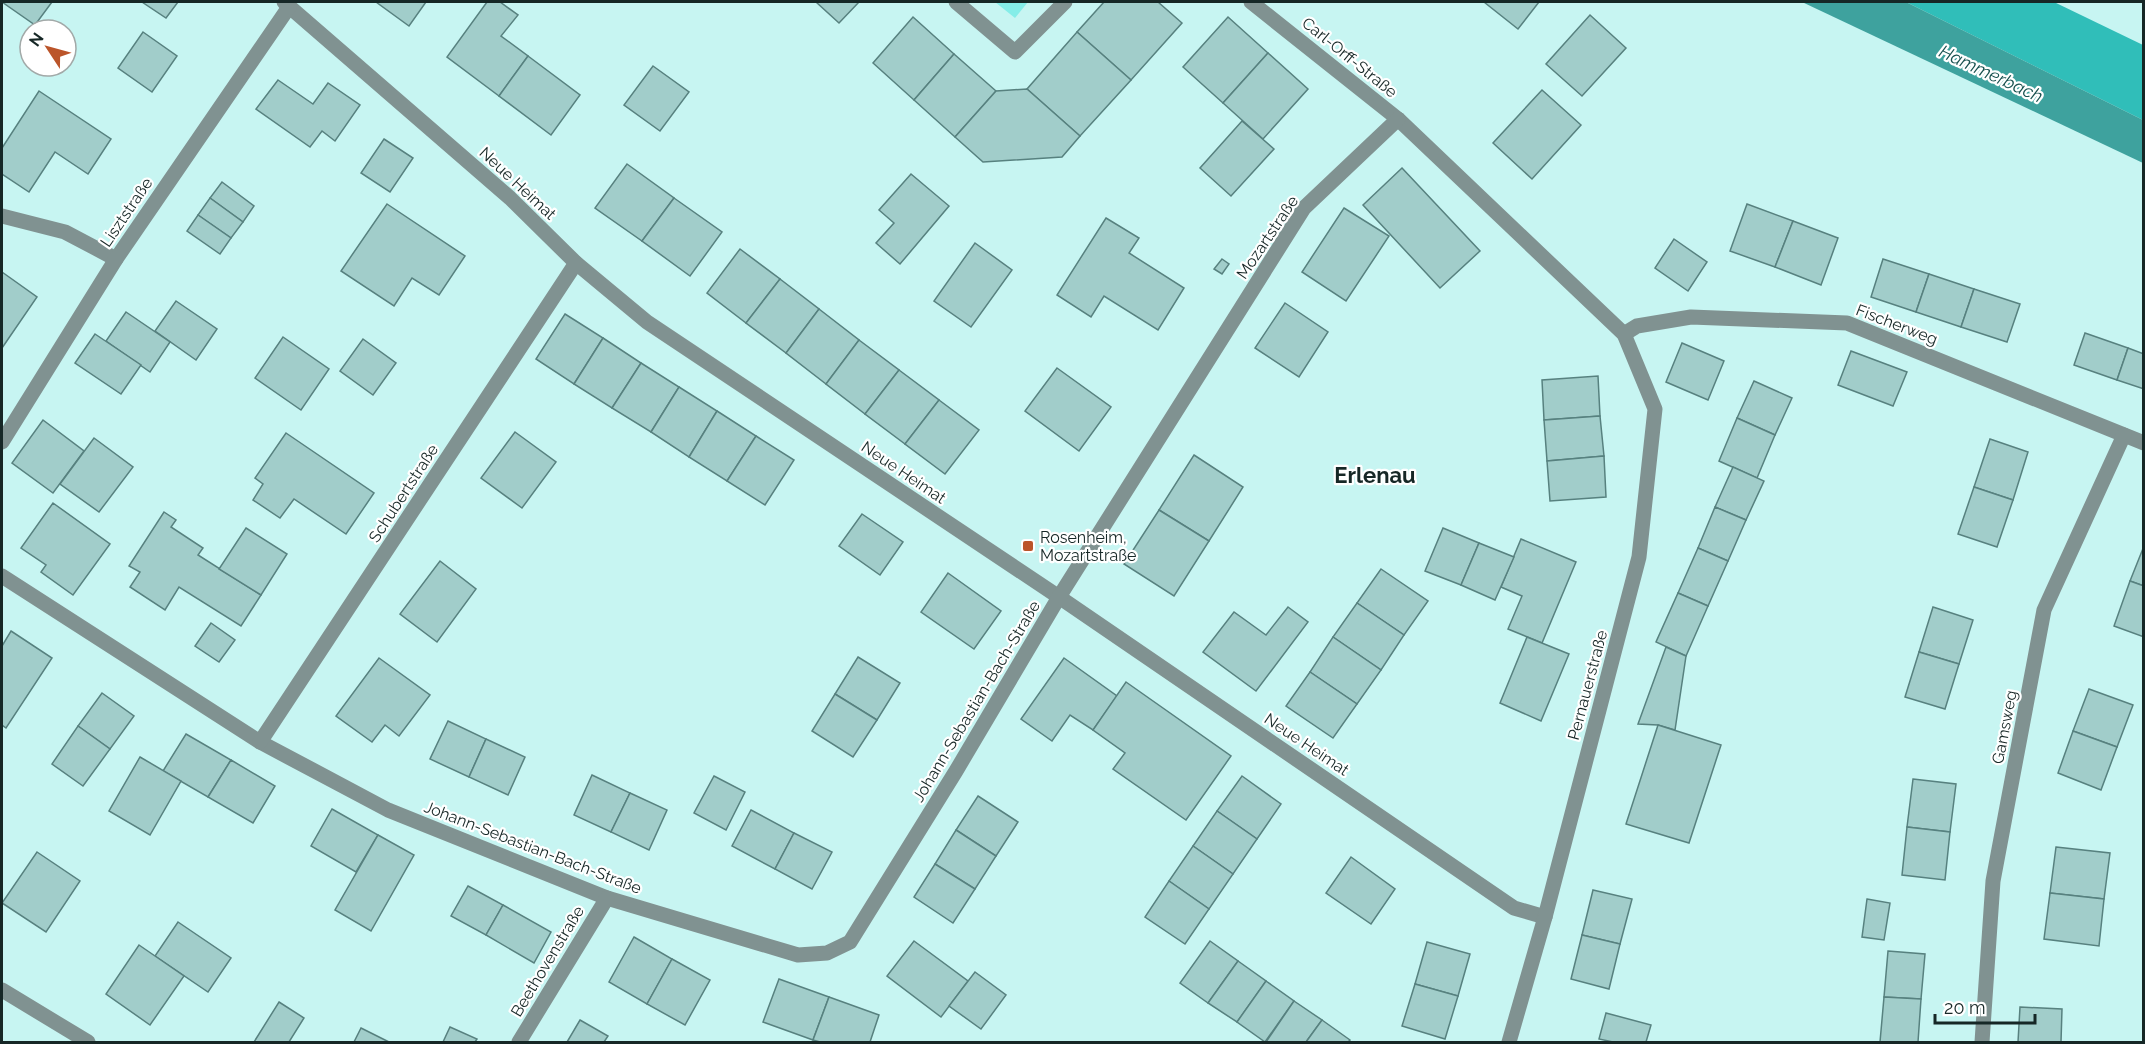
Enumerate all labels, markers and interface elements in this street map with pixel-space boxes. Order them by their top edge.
street label: Carl-Orff-Straße [1298,13,1401,102]
north arrow [18,18,78,78]
text: N [25,29,48,50]
water label: Hammerbach [1936,40,2046,107]
street label: Neue Heimat [475,143,560,224]
street label: Lisztstraße [96,174,156,251]
street label: Mozartstraße [1233,192,1302,283]
street label: Fischerweg [1853,300,1940,349]
street label: Neue Heimat [858,437,950,508]
street label: Schubertstraße [365,441,442,546]
district label: Erlenau [1334,462,1416,488]
place label: Rosenheim, Mozartstraße [1040,528,1136,565]
marker: Rosenheim, Mozartstraße [1021,539,1035,553]
street label: Johann-Sebastian-Bach-Straße [909,597,1044,805]
street label: Pernauerstraße [1564,628,1611,742]
street label: Gamsweg [1988,689,2021,765]
street label: Neue Heimat [1261,709,1353,780]
street label: Johann-Sebastian-Bach-Straße [421,797,644,898]
street label: Beethovenstraße [507,902,588,1020]
scale bar [1935,987,2036,1025]
text: 20 m [1944,997,1986,1018]

